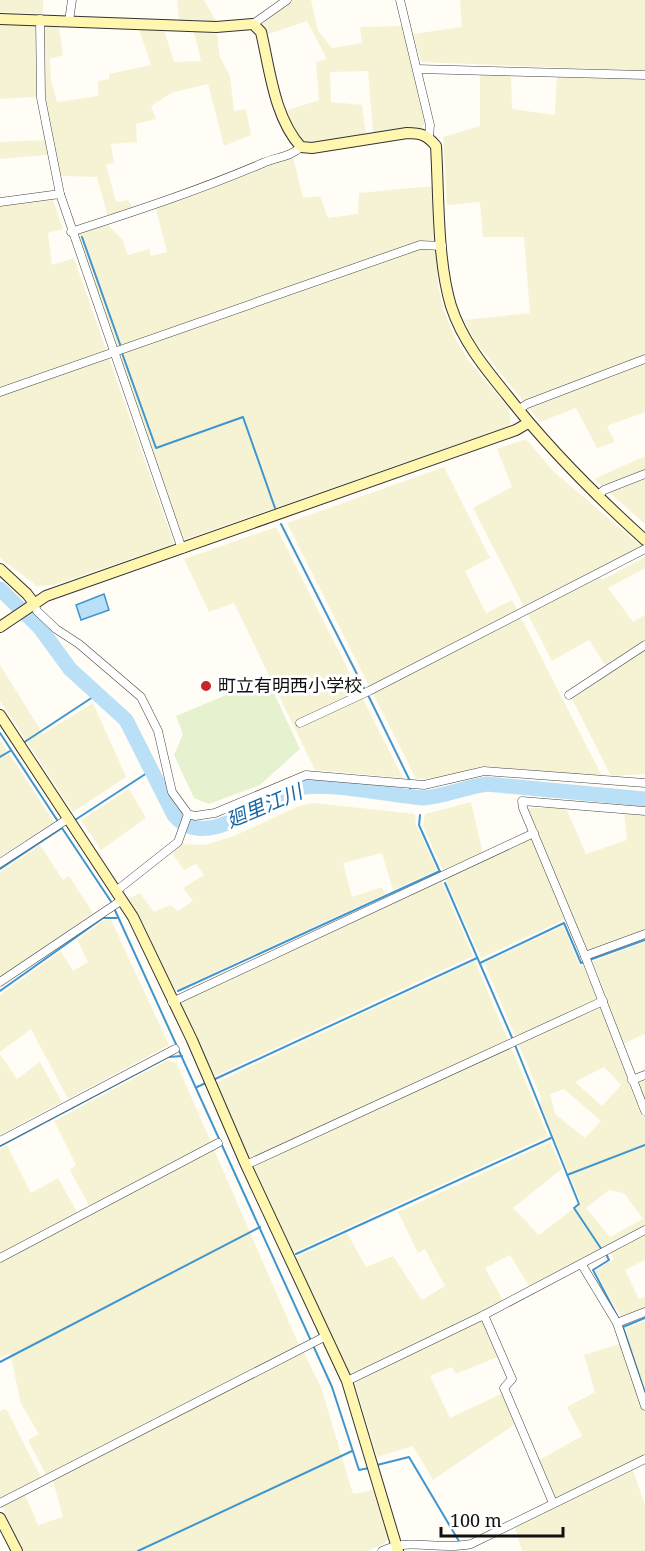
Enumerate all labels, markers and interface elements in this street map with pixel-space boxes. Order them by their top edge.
place label: 町立有明西小学校 [218,673,362,697]
marker: 町立有明西小学校 [199,679,213,693]
water label: 廻里江川 [222,777,308,834]
scale bar [441,1500,562,1538]
text: 100 m [450,1508,502,1532]

